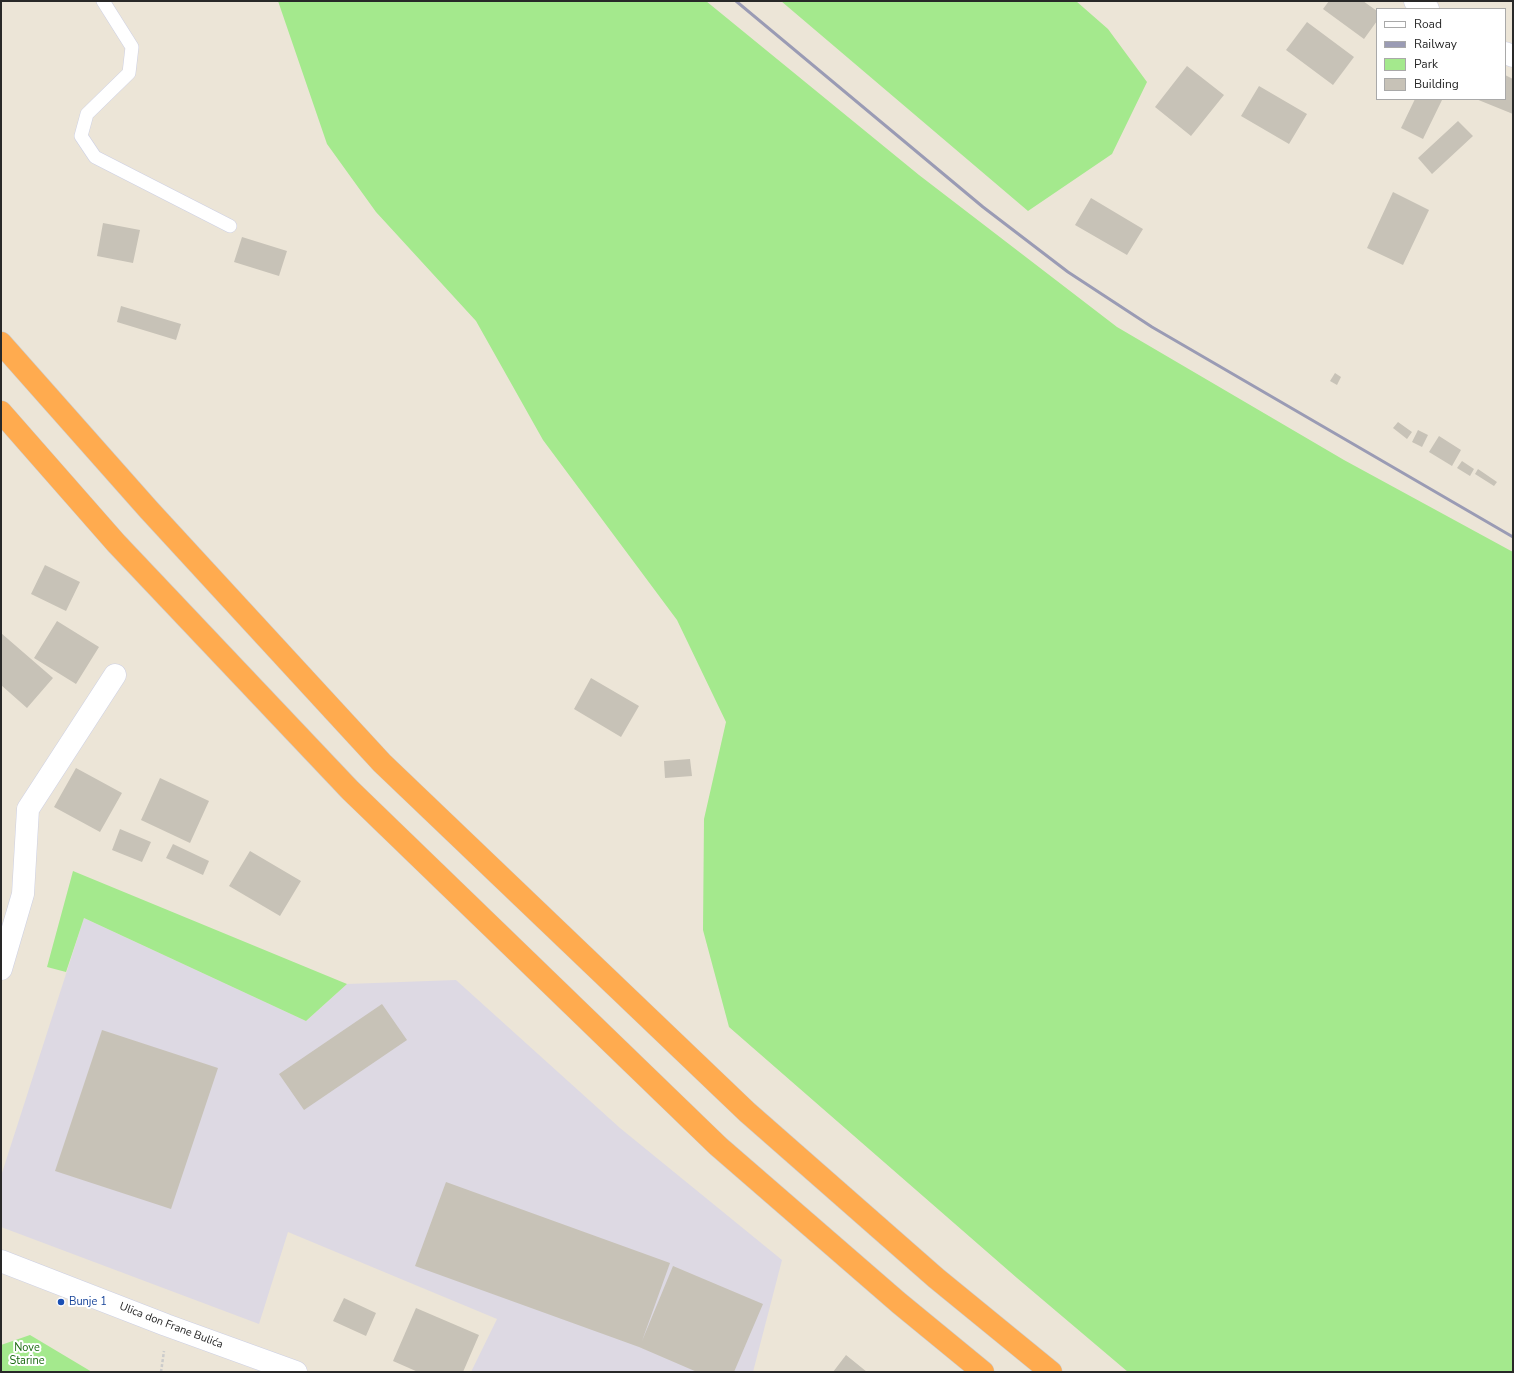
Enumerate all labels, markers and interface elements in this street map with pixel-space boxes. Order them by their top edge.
legend [1376,8,1506,100]
text: Road [1414,16,1442,32]
text: Railway [1414,36,1457,52]
text: Park [1414,56,1438,72]
text: Building [1414,76,1459,92]
place label: Bunje 1 [69,1295,107,1309]
marker: Bunje 1 [56,1297,66,1307]
street label: Ulica don Frane Bulića [117,1300,225,1352]
park label: Nove Starine [9,1341,45,1367]

